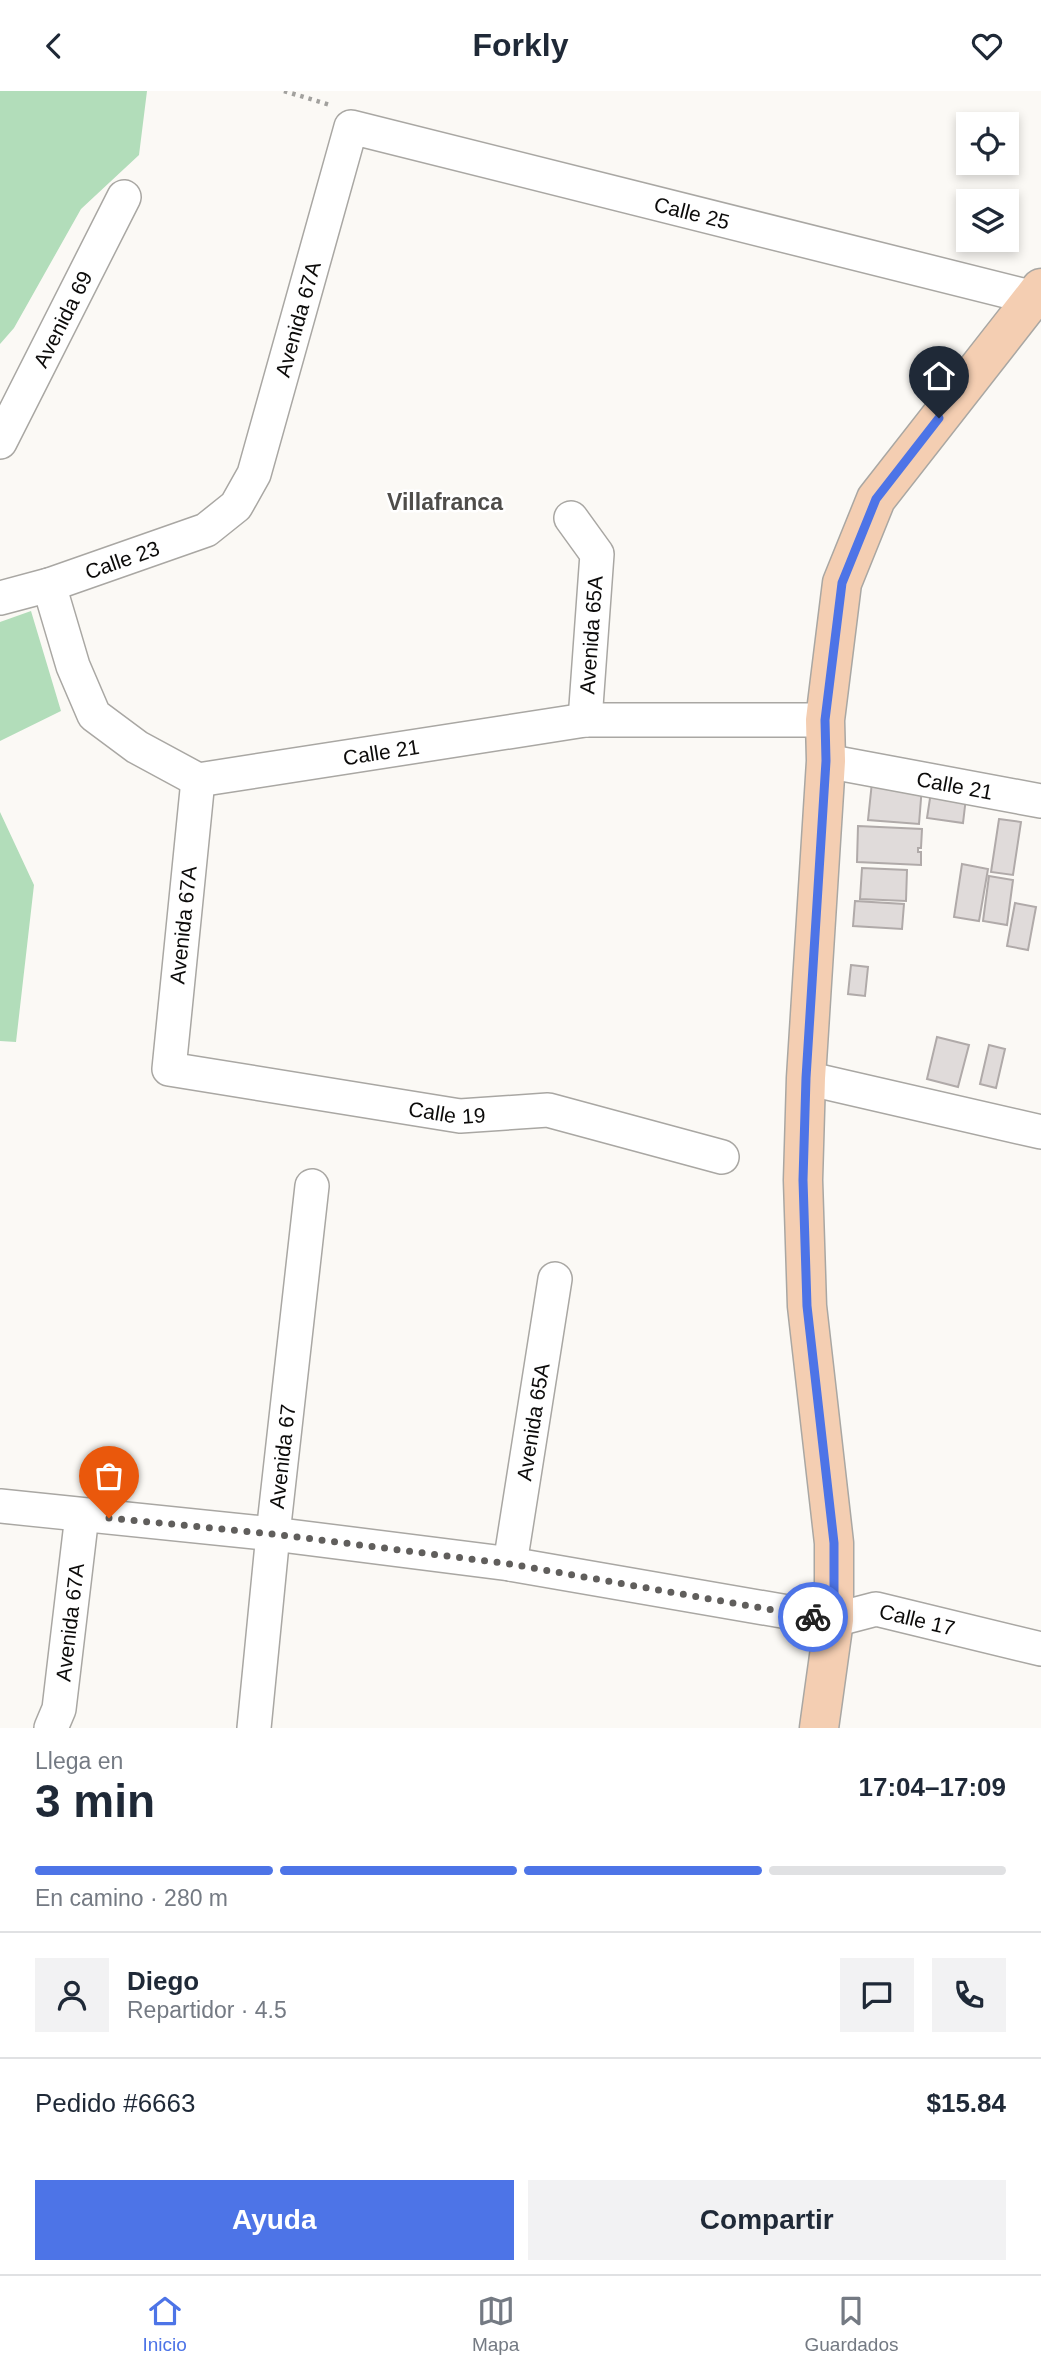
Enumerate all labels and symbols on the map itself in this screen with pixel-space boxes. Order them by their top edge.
street label: Calle 25 [652,192,732,233]
street label: Avenida 67A [270,259,324,379]
street label: Avenida 69 [28,267,96,371]
pin [909,346,969,418]
district label: Villafranca [387,489,503,515]
street label: Calle 23 [82,536,162,583]
street label: Avenida 65A [575,575,607,695]
street label: Calle 21 [341,734,421,769]
street label: Calle 21 [915,767,995,803]
street label: Avenida 67A [165,865,201,985]
street label: Calle 19 [407,1096,486,1128]
street label: Avenida 65A [512,1361,553,1482]
street label: Avenida 67 [264,1403,299,1510]
pin [79,1446,139,1518]
street label: Avenida 67A [51,1562,88,1683]
courier [778,1582,848,1652]
street label: Calle 17 [877,1599,957,1639]

